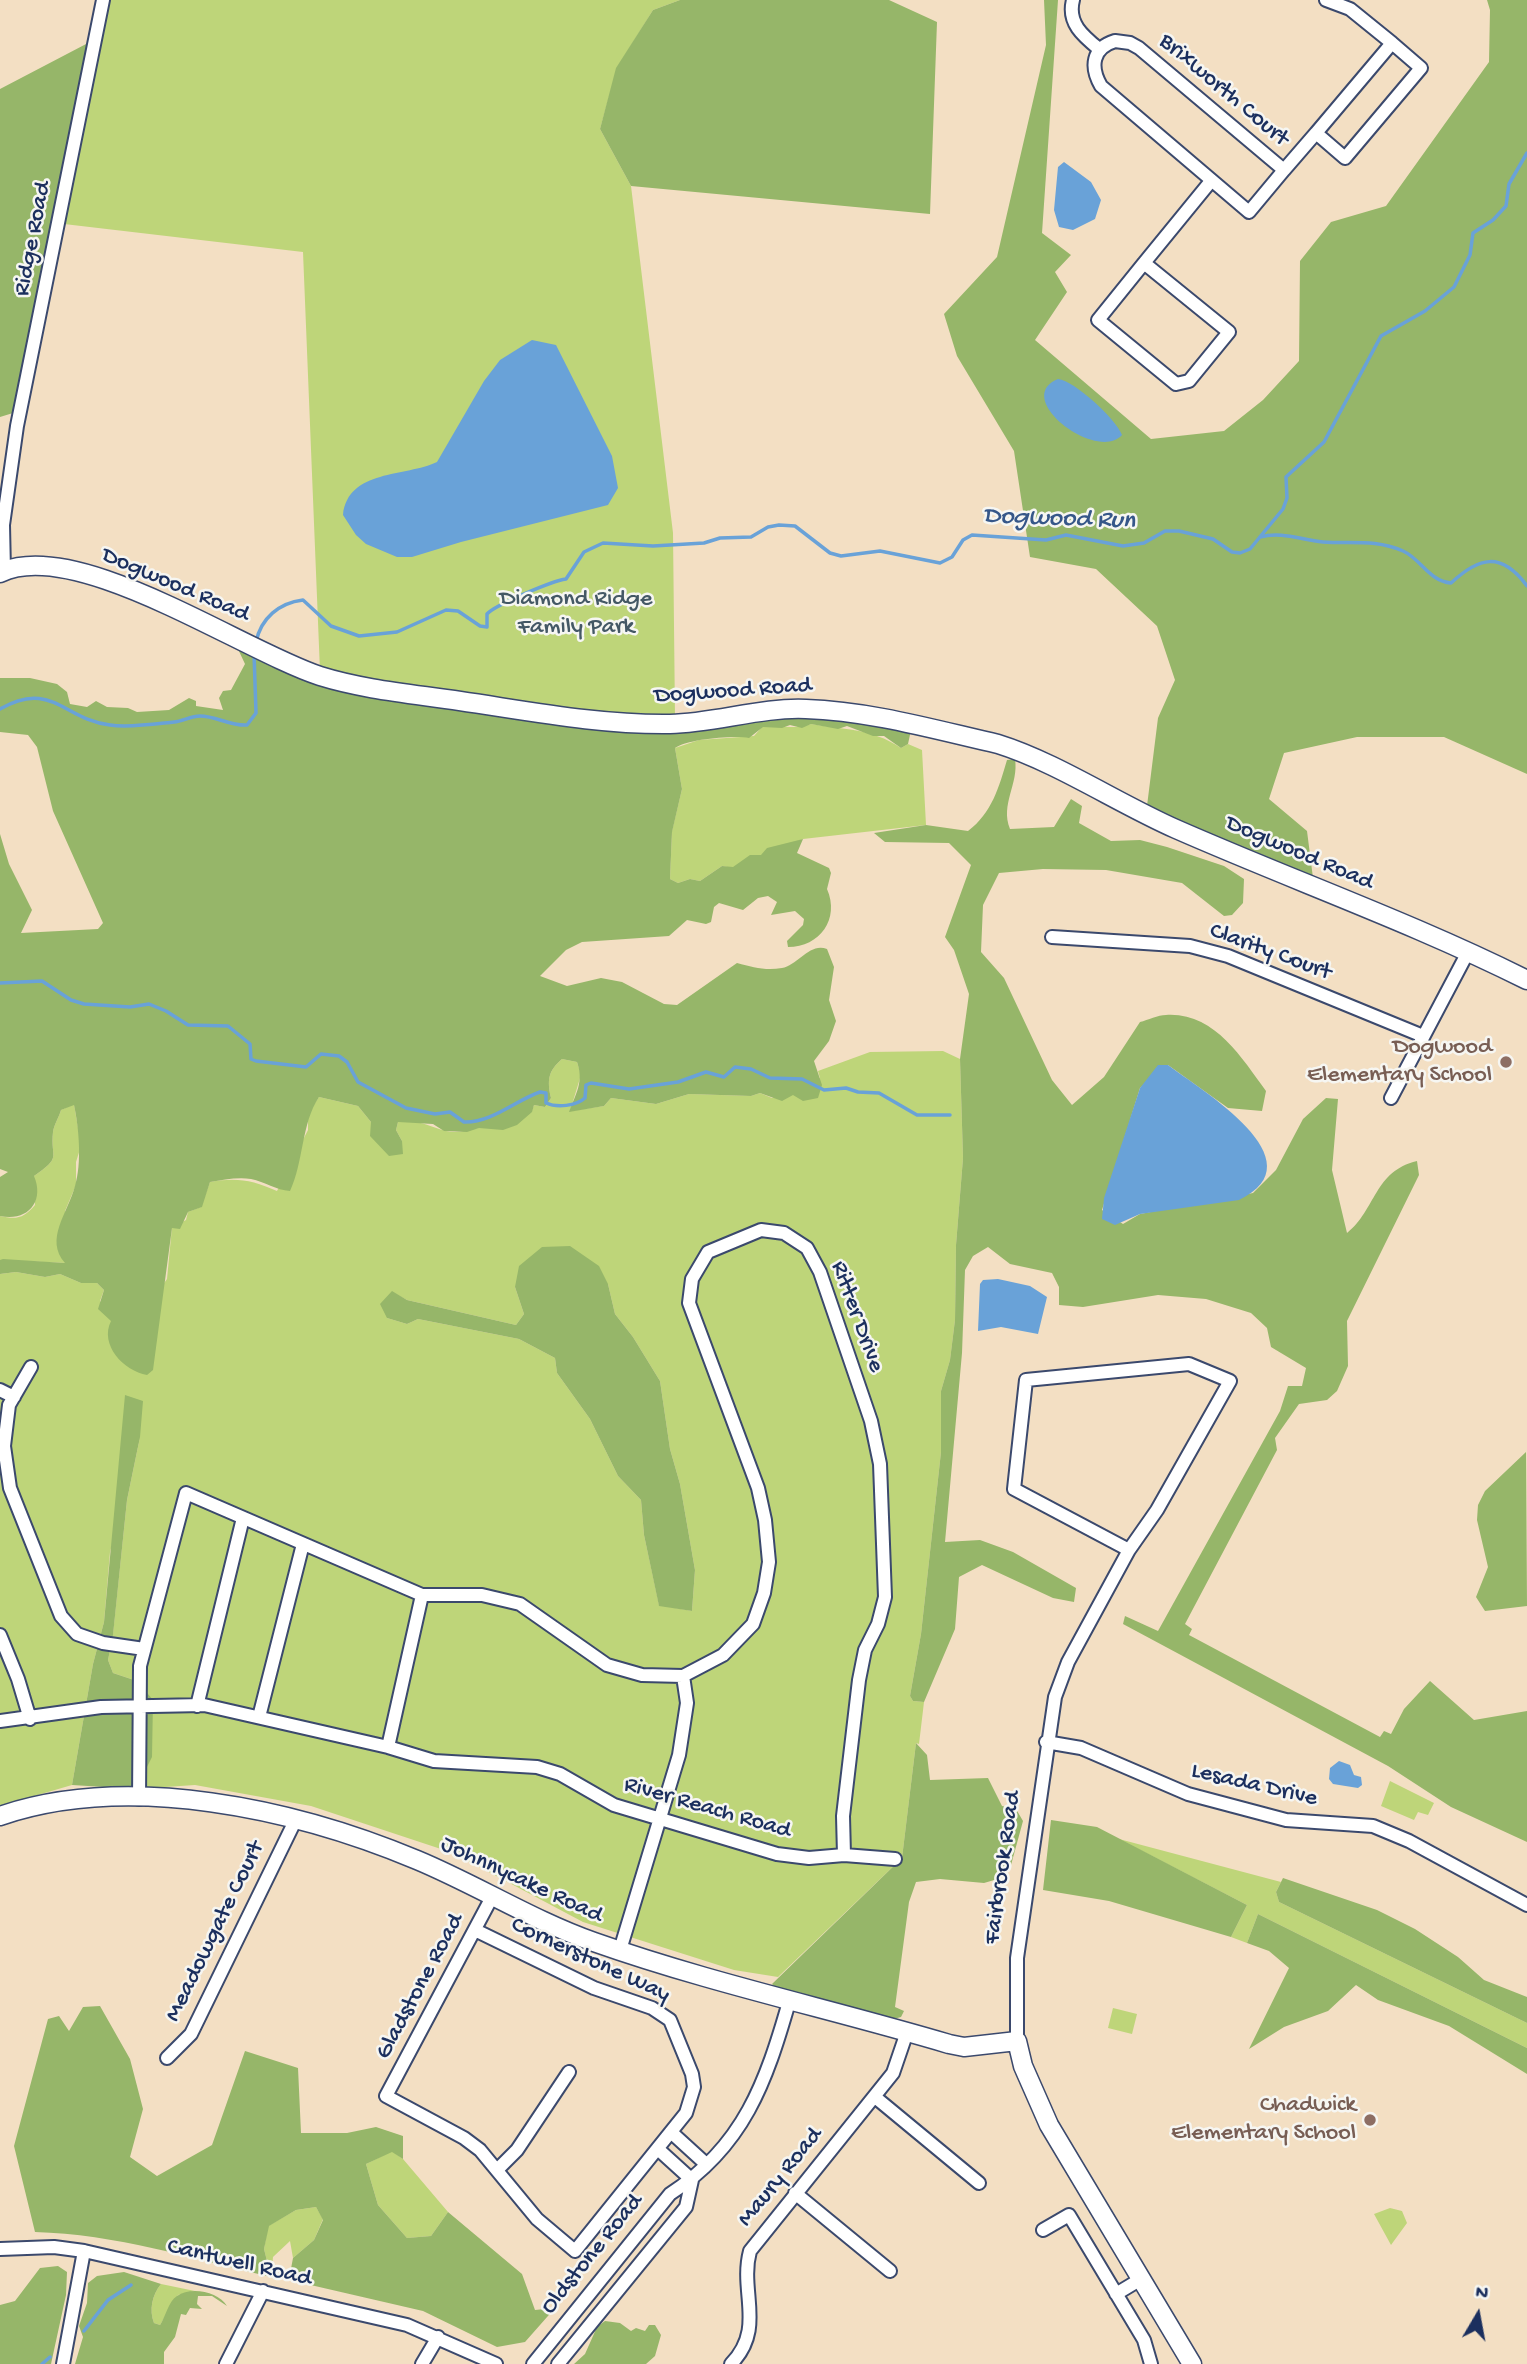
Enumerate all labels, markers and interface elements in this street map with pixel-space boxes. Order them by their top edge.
street label: Brixworth Court [1152,28,1294,154]
street label: Ridge Road [9,179,59,299]
water label: Dogwood Run [983,502,1135,538]
street label: Dogwood Road [97,542,253,630]
park label: Diamond Ridge Family Park [500,586,652,642]
street label: Dogwood Road [653,672,813,712]
street label: Dogwood Road [1221,810,1377,898]
street label: Clarity Court [1205,918,1335,988]
place label: Dogwood Elementary School [1307,1034,1492,1090]
marker: Dogwood Elementary School [1498,1054,1514,1070]
street label: Ritter Drive [823,1257,889,1377]
street label: Lesada Drive [1188,1757,1320,1815]
street label: River Reach Road [620,1771,794,1847]
street label: Fairbrook Road [979,1790,1029,1946]
street label: Johnnycake Road [435,1831,607,1931]
street label: Meadowgate Court [160,1837,272,2027]
street label: Gladstone Road [371,1909,471,2065]
street label: Cornerstone Way [506,1912,674,2010]
place label: Chadwick Elementary School [1171,2092,1356,2148]
marker: Chadwick Elementary School [1362,2112,1378,2128]
street label: Maury Road [732,2122,830,2234]
street label: Oldstone Road [536,2189,650,2321]
street label: Cantwell Road [164,2233,314,2295]
north arrow [1443,2280,1513,2350]
text: N [1474,2281,1490,2306]

